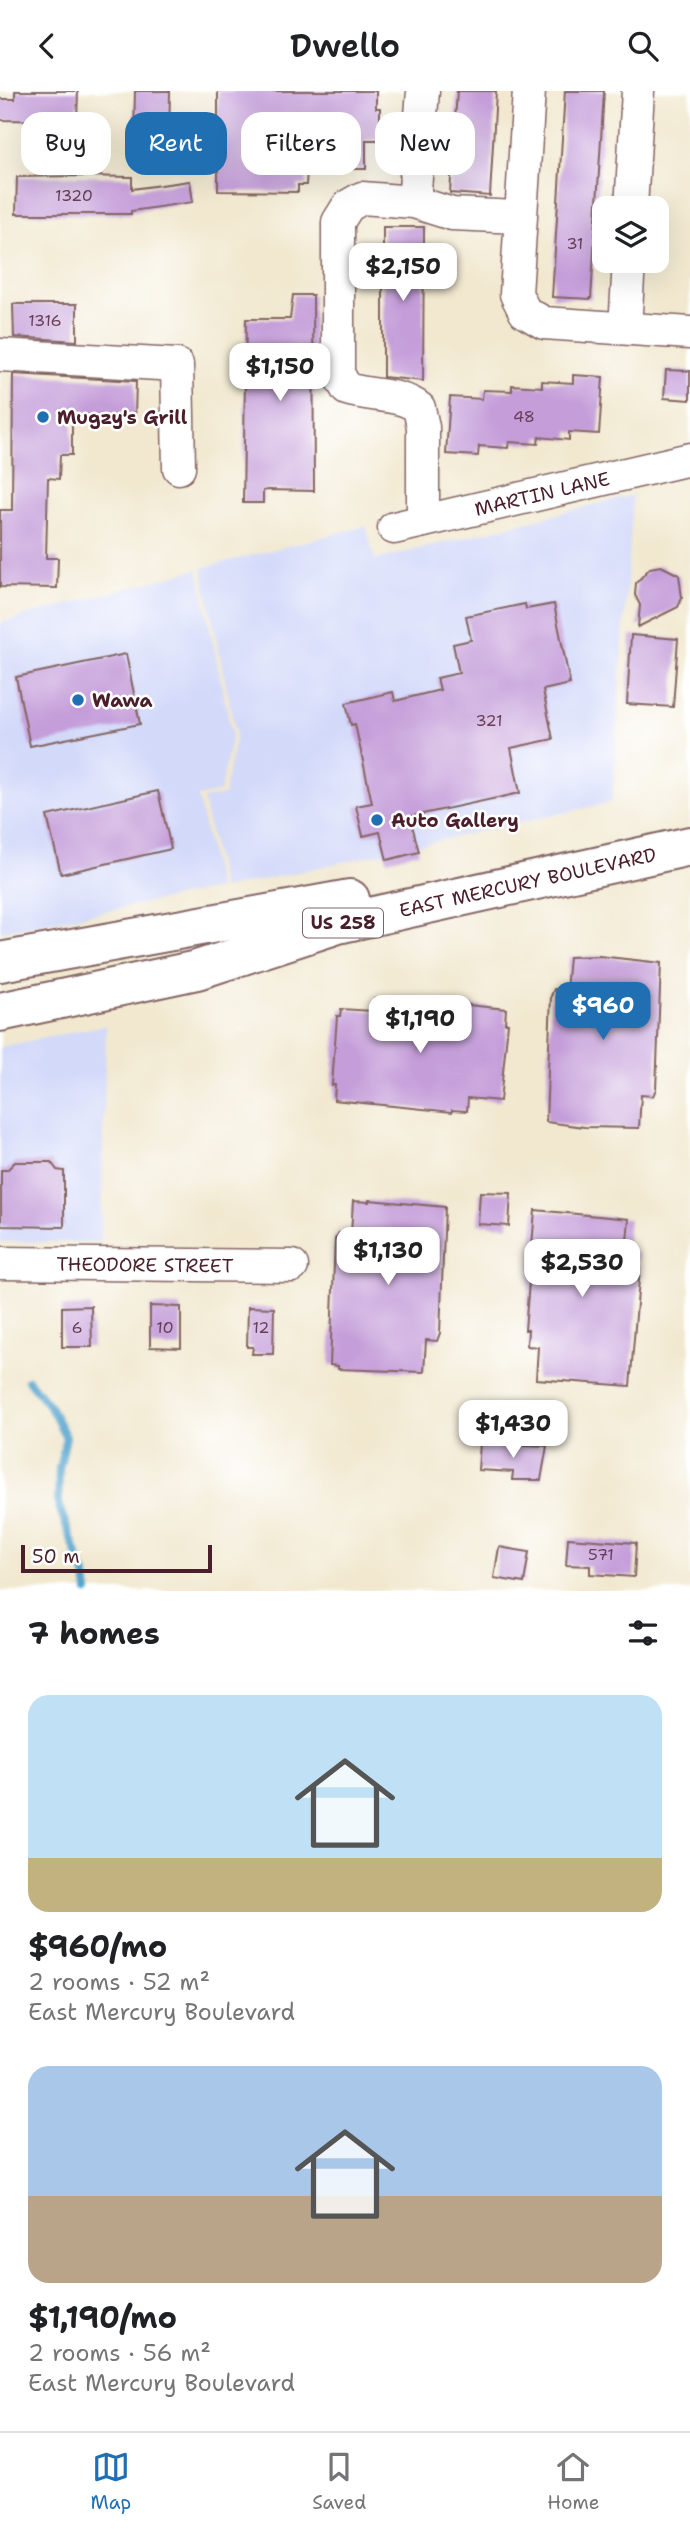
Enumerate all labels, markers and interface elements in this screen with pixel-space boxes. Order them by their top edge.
text: Dwello [290,24,400,67]
icon: back [28,27,66,65]
icon: search [624,27,662,65]
chip: Buy [21,112,111,175]
chip: Rent [125,112,227,175]
chip: Filters [241,112,361,175]
chip: New [375,112,475,175]
house number: 1320 [55,185,93,206]
map controls [592,196,669,273]
button: layers [592,196,669,273]
house number: 31 [566,233,584,254]
pin: $2,150 [346,243,460,303]
text: $2,150 [365,251,441,281]
house number: 1316 [28,310,62,331]
pin: $1,150 [223,343,337,403]
text: $1,150 [245,351,315,381]
place label: Mugzy's Grill [57,405,188,430]
house number: 48 [513,406,535,427]
marker: Mugzy's Grill [35,409,51,425]
street label: MARTIN LANE [472,466,612,522]
place label: Wawa [92,688,153,713]
marker: Wawa [70,692,86,708]
house number: 321 [475,710,503,731]
place label: Auto Gallery [391,808,519,833]
marker: Auto Gallery [369,812,385,828]
street label: EAST MERCURY BOULEVARD [397,842,659,923]
road number: US 258 [303,909,383,937]
pin: $960 [562,983,644,1042]
text: $960 [571,990,635,1020]
pin: $1,190 [363,995,477,1055]
text: $1,190 [385,1003,455,1033]
pin: $1,130 [331,1227,445,1287]
text: $1,130 [353,1235,423,1265]
pin: $2,530 [525,1239,639,1299]
text: $2,530 [540,1247,624,1277]
street label: THEODORE STREET [56,1252,234,1278]
house number: 6 [71,1317,83,1338]
house number: 10 [156,1317,174,1338]
house number: 12 [252,1317,270,1338]
pin: $1,430 [456,1401,570,1460]
text: $1,430 [475,1408,551,1438]
scale bar [21,1542,212,1574]
text: 50 m [32,1544,80,1569]
house number: 571 [588,1544,614,1565]
text: 7 homes [28,1613,160,1654]
icon: filters [624,1614,662,1652]
icon: home [282,1740,408,1866]
text: $960/mo [28,1926,167,1967]
text: 2 rooms · 52 m² [28,1967,210,1997]
text: East Mercury Boulevard [28,1997,295,2027]
icon: home [282,2111,408,2237]
text: $1,190/mo [28,2297,177,2338]
text: 2 rooms · 56 m² [28,2338,211,2368]
text: East Mercury Boulevard [28,2368,295,2398]
tab: Map [91,2448,131,2515]
tab: Saved [312,2448,366,2515]
tab: Home [547,2448,599,2515]

